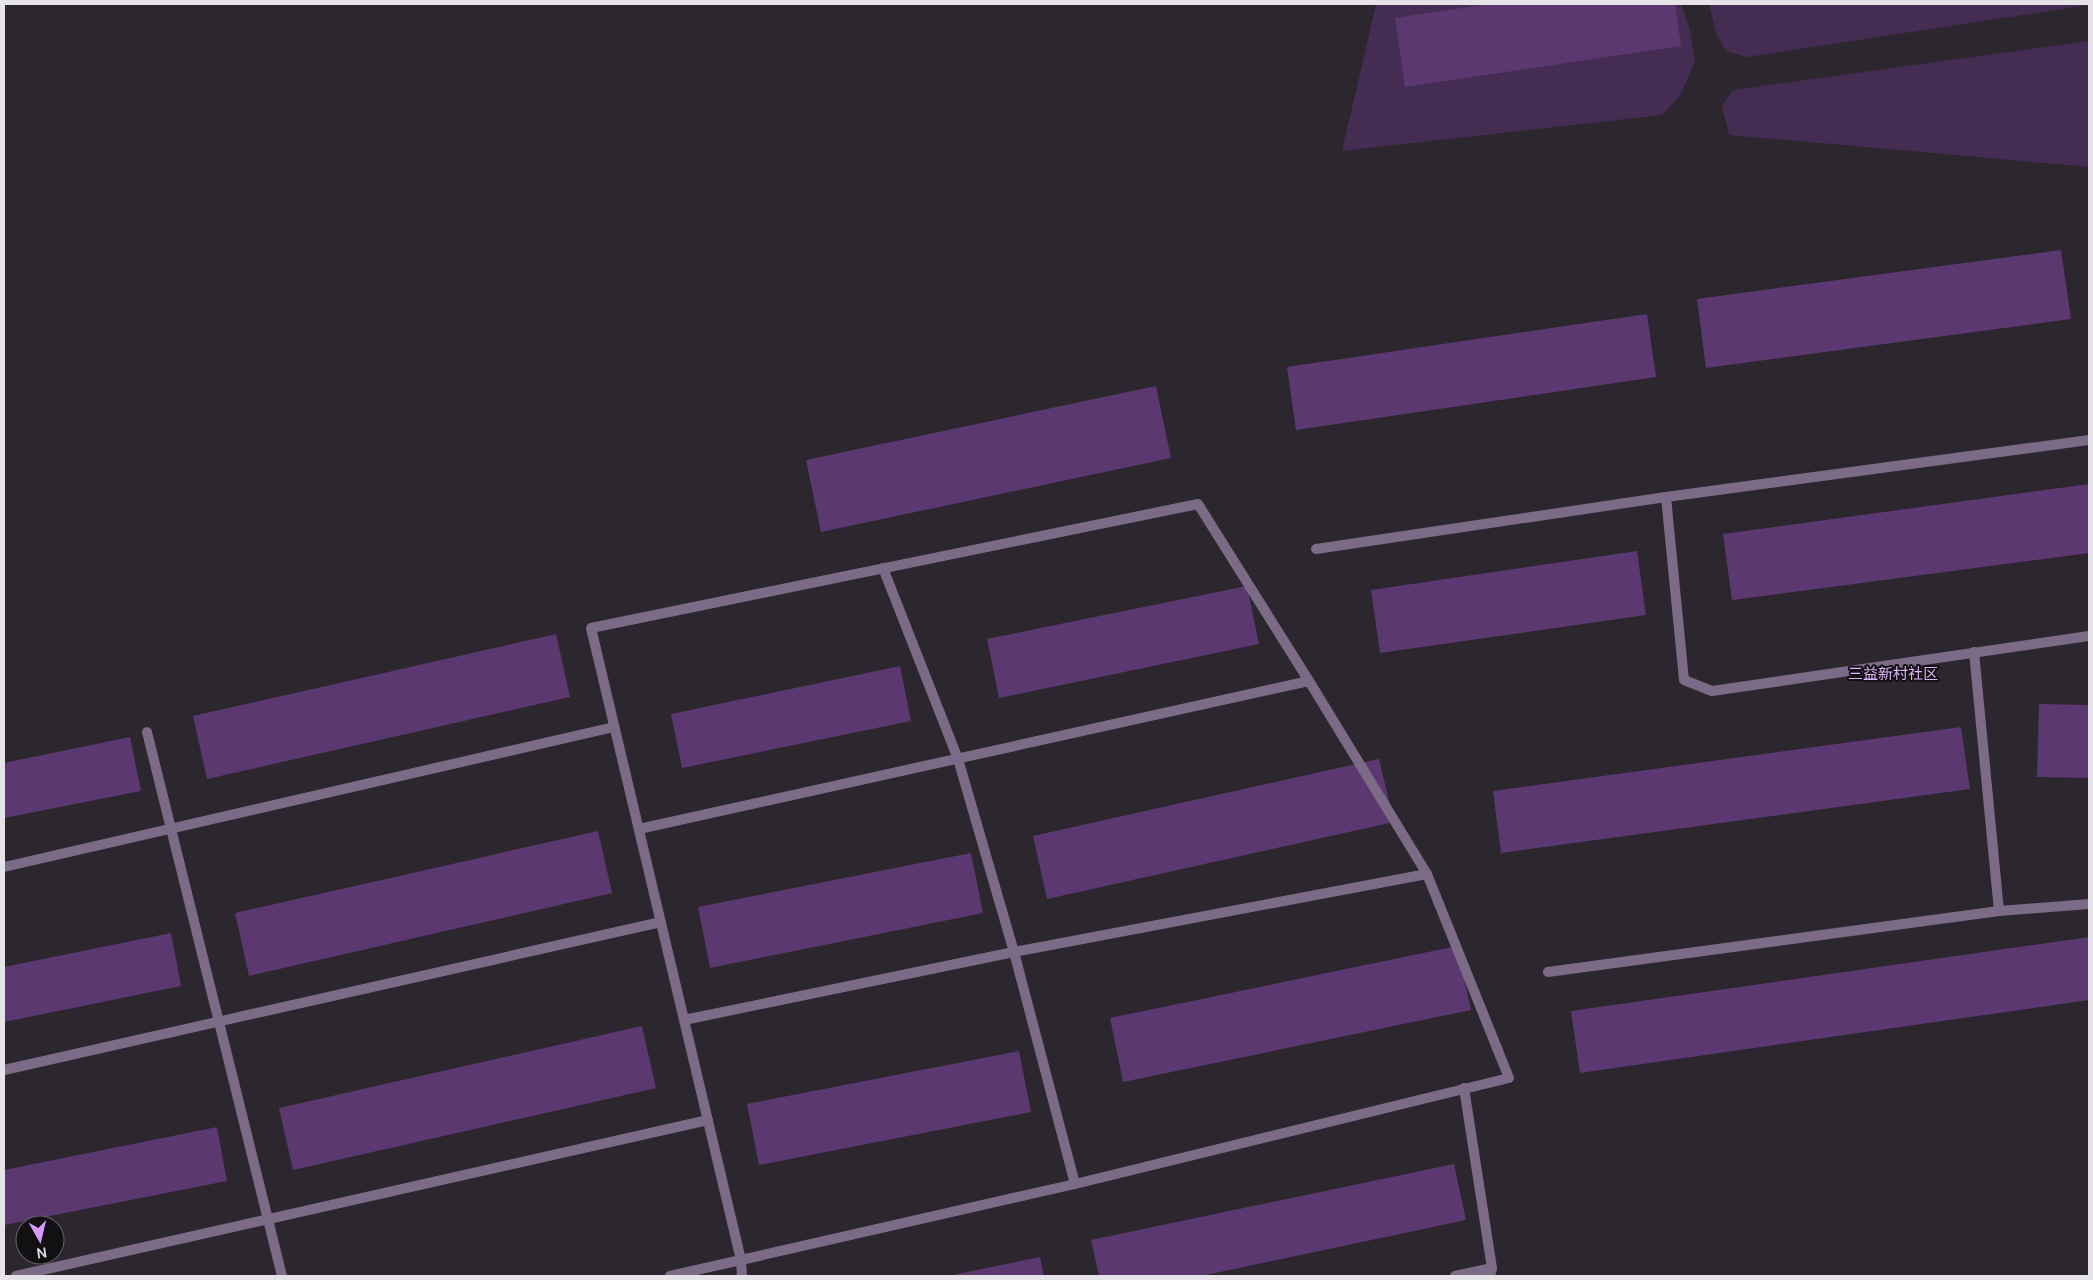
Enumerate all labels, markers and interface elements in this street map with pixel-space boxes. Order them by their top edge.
district label: 三益新村社区 [1848,663,1938,684]
north arrow [15,1215,65,1265]
text: N [36,1243,48,1263]

